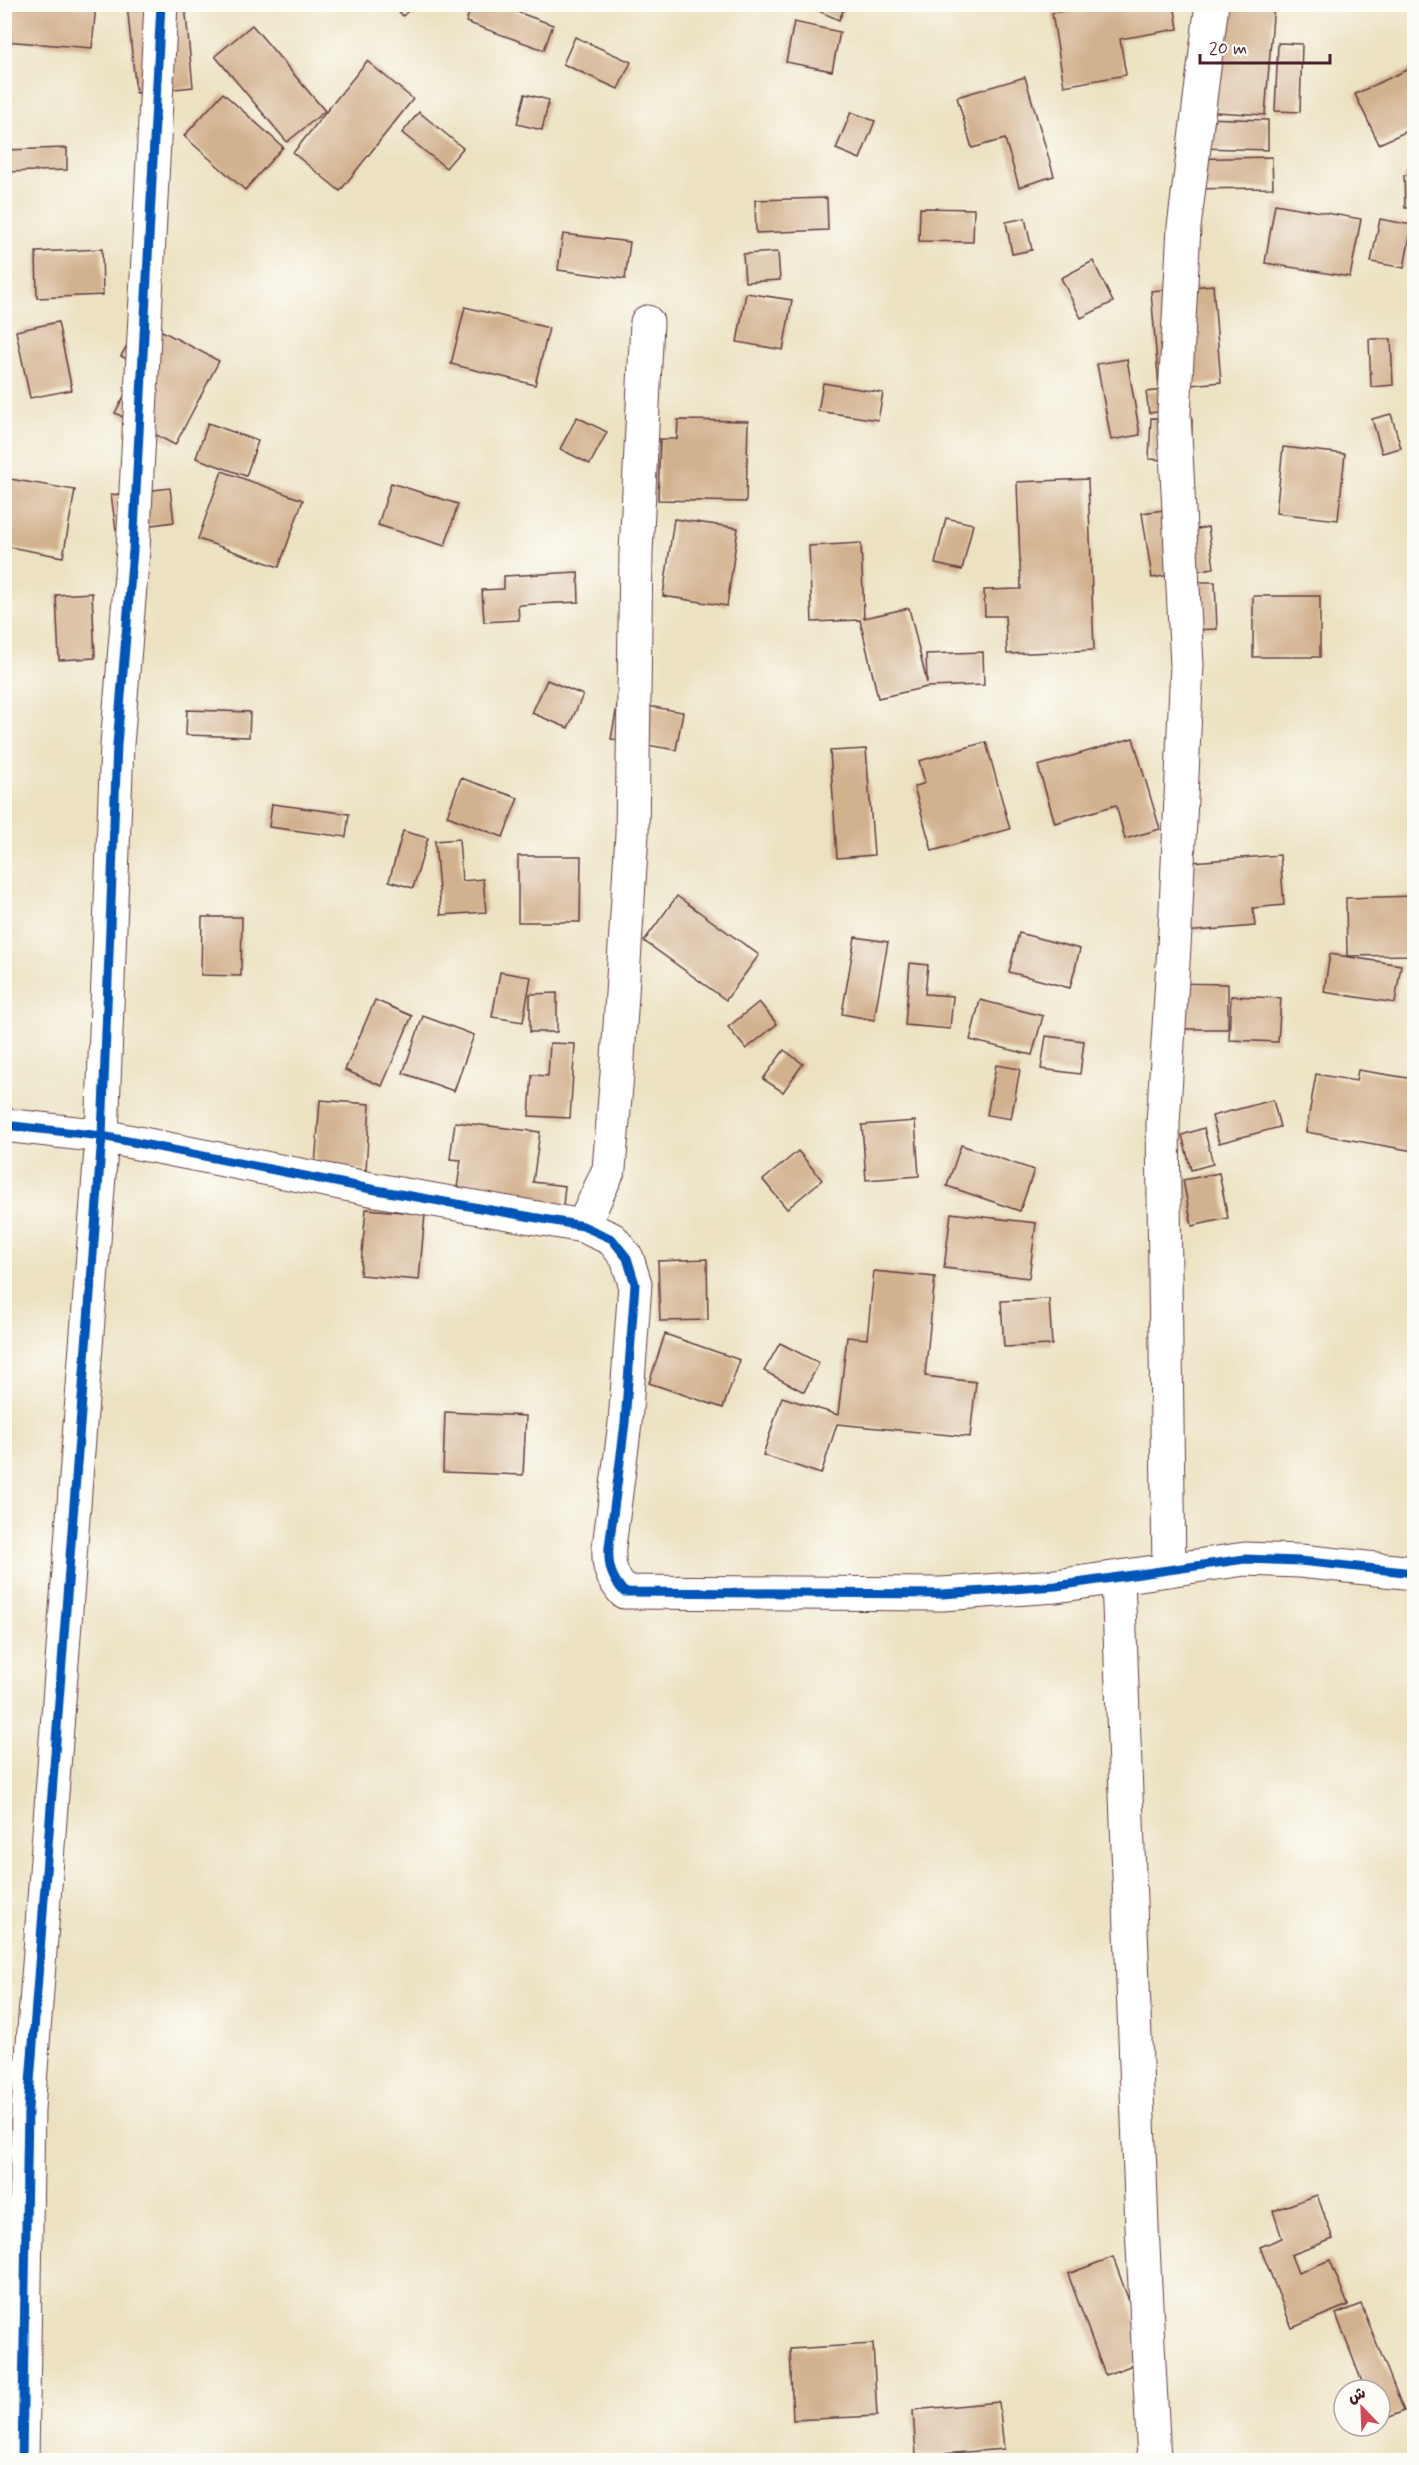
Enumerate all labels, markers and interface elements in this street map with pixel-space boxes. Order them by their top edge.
scale bar [1200,27,1330,65]
text: 20 m [1209,37,1247,61]
north arrow [1332,2378,1392,2438]
text: ش [1345,2382,1369,2409]

